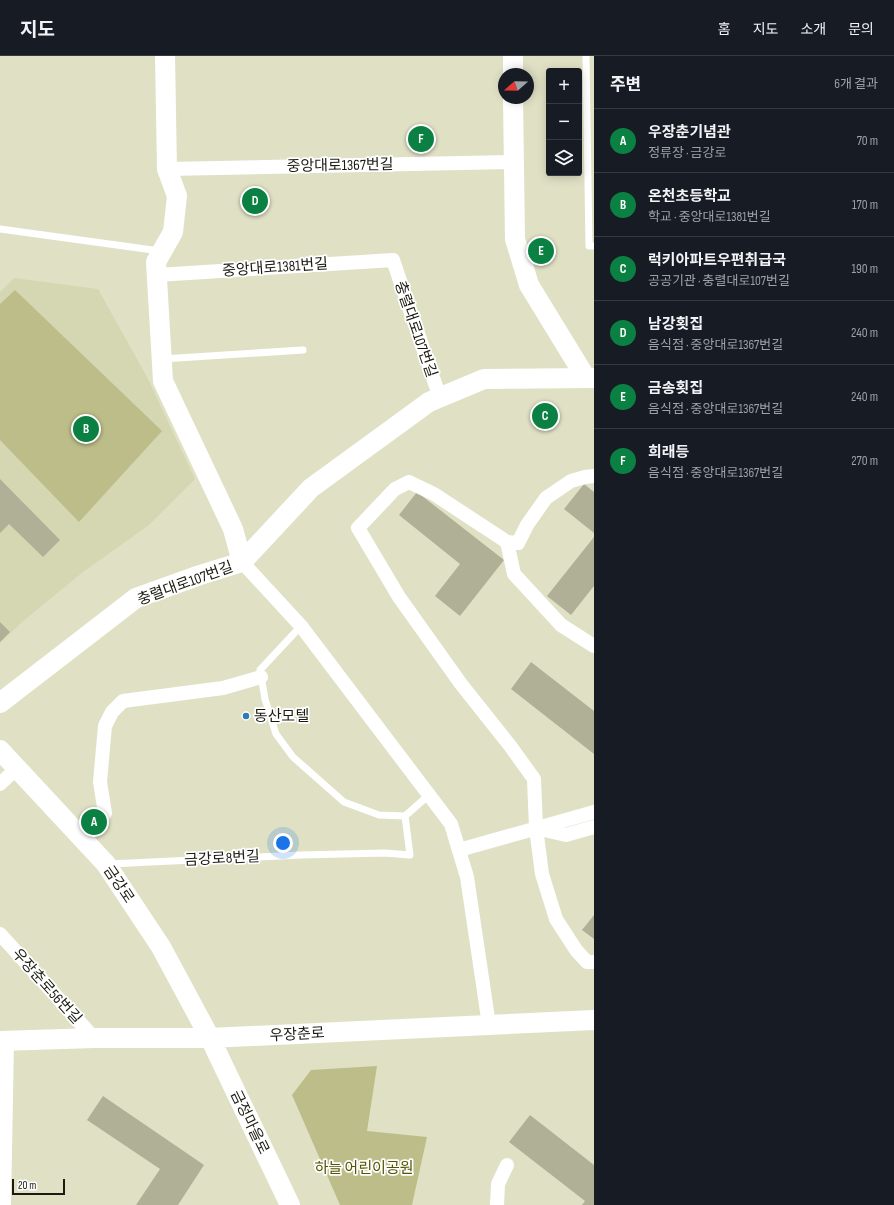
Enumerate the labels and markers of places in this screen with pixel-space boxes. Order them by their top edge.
pin: F [408,124,434,154]
pin: D [242,186,268,216]
pin: E [528,236,554,266]
pin: C [532,401,558,431]
pin: B [73,414,99,444]
place label: 동산모텔 [254,707,309,726]
marker: 동산모텔 [241,711,251,721]
pin: A [81,807,107,837]

